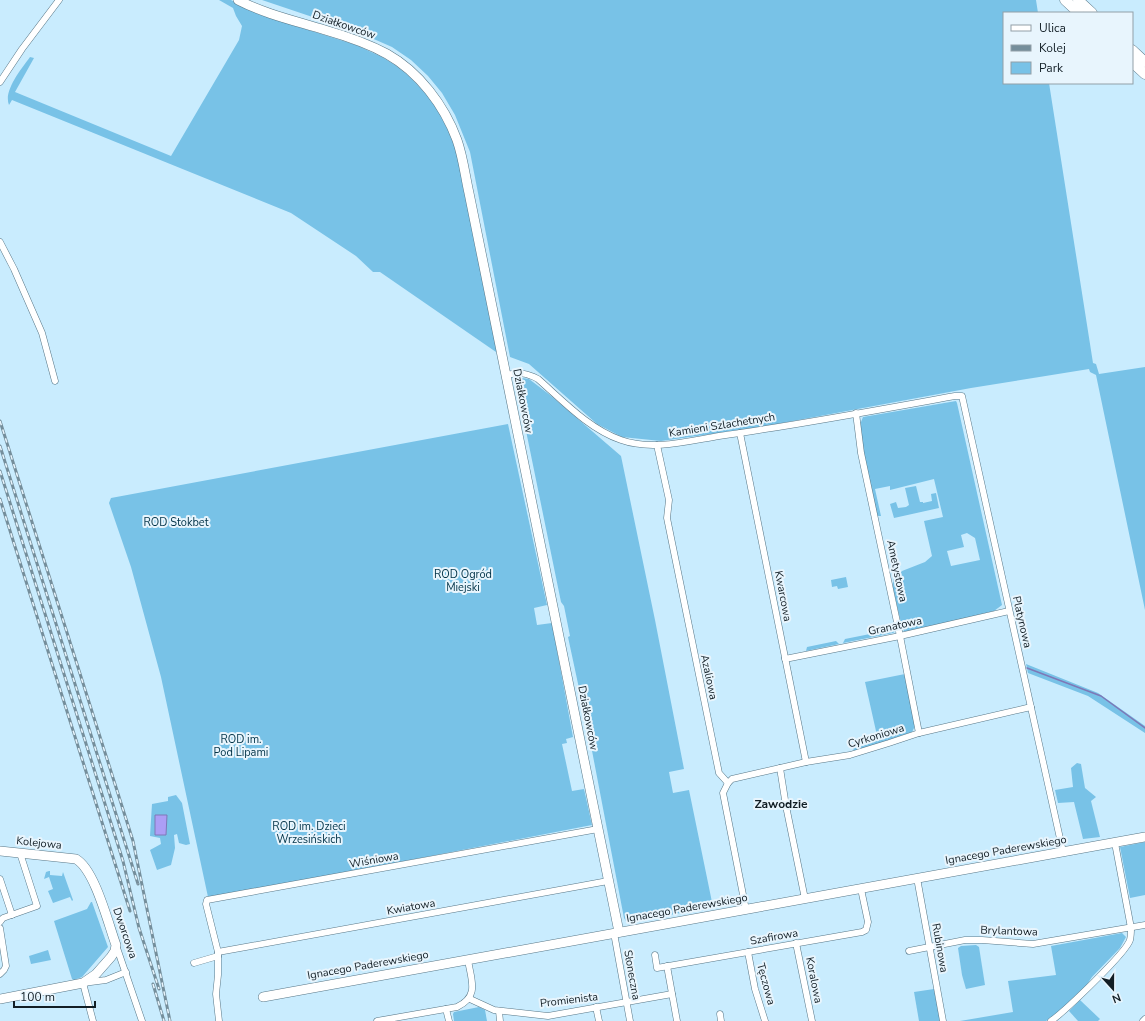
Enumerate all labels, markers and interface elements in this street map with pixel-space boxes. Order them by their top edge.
street label: Działkowców [310,7,378,43]
legend [1003,12,1133,84]
text: Ulica [1039,20,1066,36]
text: Kolej [1039,40,1066,56]
text: Park [1039,60,1064,76]
street label: Działkowców [509,367,537,435]
street label: Kamieni Szlachetnych [668,409,776,441]
park label: ROD Stokbet [144,515,209,530]
street label: Ametystowa [883,539,911,603]
park label: ROD Ogród Miejski [434,567,492,595]
street label: Kwarcowa [771,569,795,623]
street label: Platynowa [1009,595,1035,650]
street label: Granatowa [867,613,923,639]
street label: Azaliowa [697,653,721,701]
street label: Działkowców [574,684,602,752]
street label: Cyrkoniowa [846,720,906,752]
park label: ROD im. Pod Lipami [214,732,268,760]
district label: Zawodzie [754,796,808,812]
park label: ROD im. Dzieci Wrzesińskich [272,819,346,847]
street label: Ignacego Paderewskiego [944,832,1068,868]
street label: Kolejowa [16,833,63,853]
street label: Wiśniowa [348,848,400,872]
street label: Ignacego Paderewskiego [625,890,749,926]
street label: Kwiatowa [386,895,437,919]
street label: Dworcowa [109,905,141,961]
street label: Rubinowa [928,922,952,974]
street label: Brylantowa [980,923,1038,940]
street label: Szafirowa [749,925,799,949]
street label: Ignacego Paderewskiego [306,947,430,983]
street label: Słoneczna [620,949,644,1001]
street label: Koralowa [802,956,826,1005]
street label: Tęczowa [753,961,779,1007]
north arrow [1093,969,1133,1009]
scale bar [14,983,95,1009]
text: 100 m [20,989,55,1005]
street label: Promienista [539,989,599,1011]
text: N [1110,989,1123,1006]

